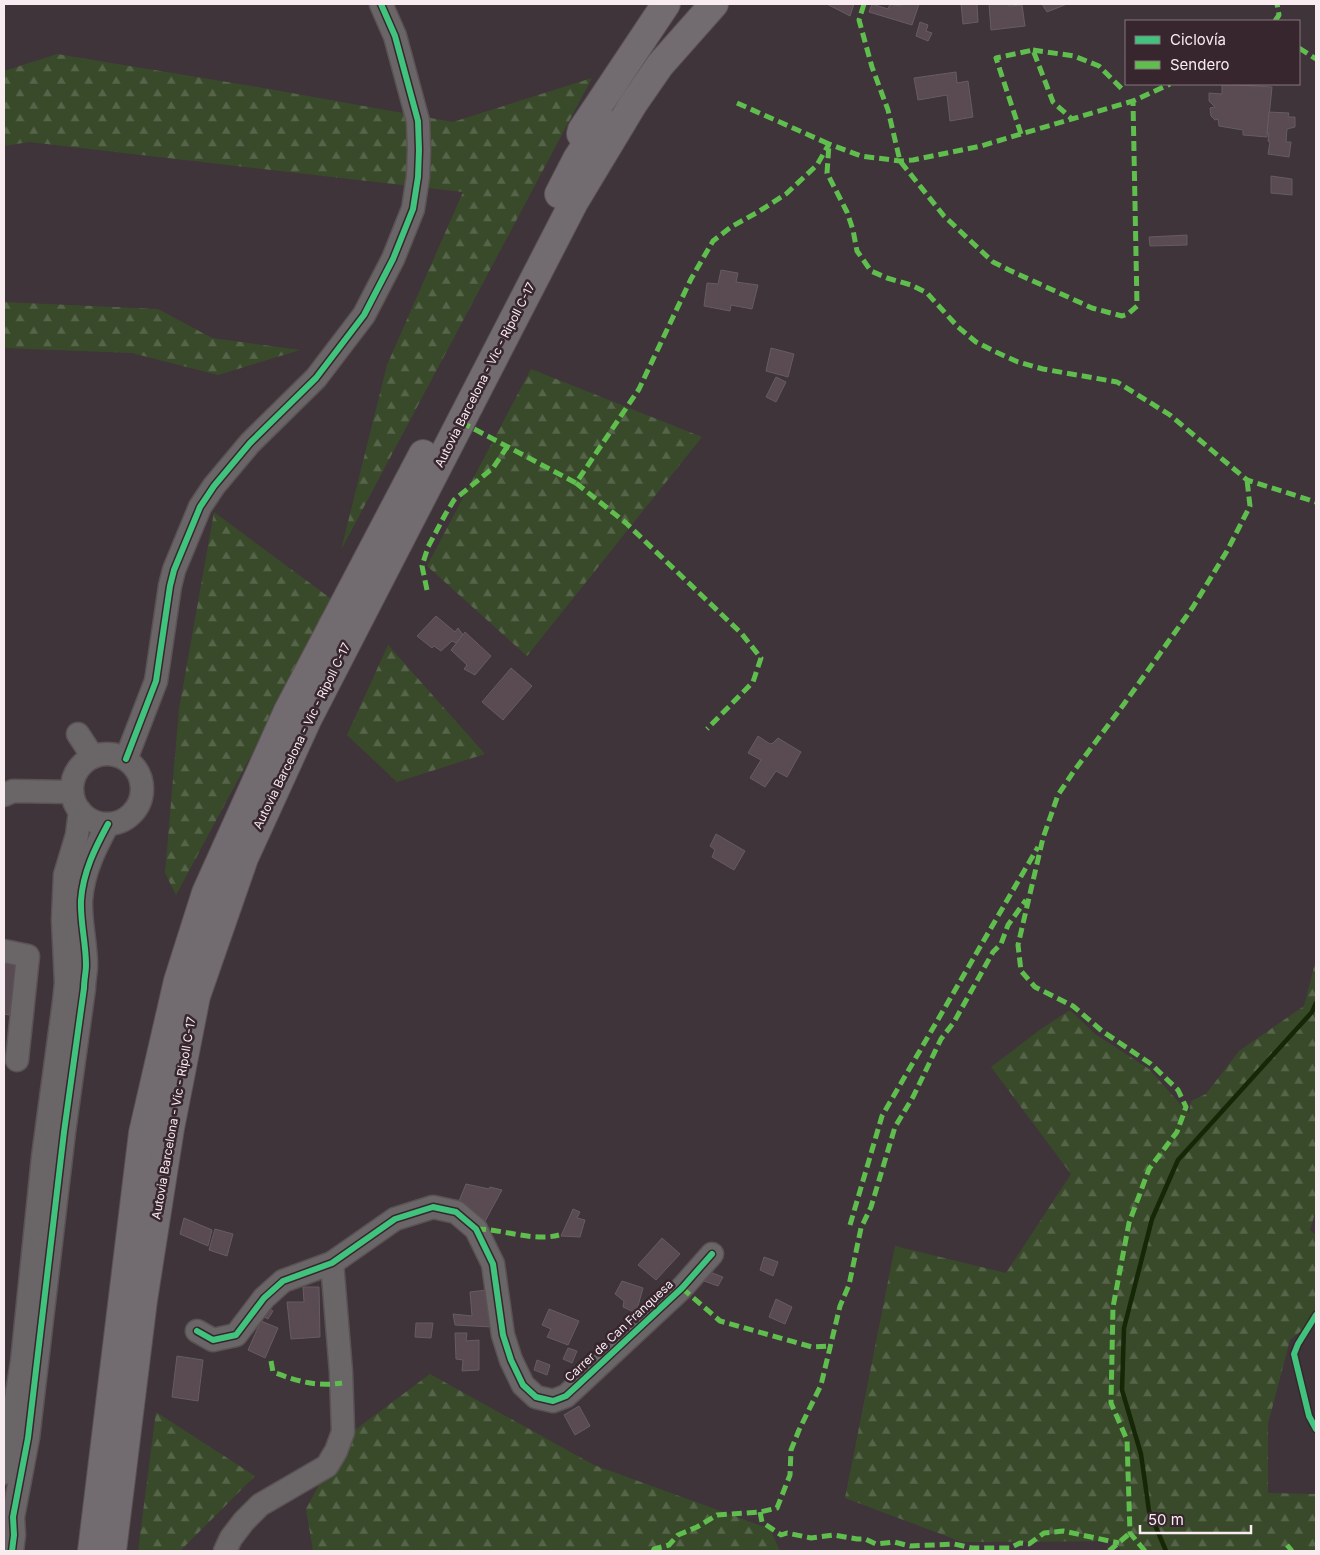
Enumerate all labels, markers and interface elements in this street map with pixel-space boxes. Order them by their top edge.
legend [1125,20,1300,85]
text: Ciclovía [1170,30,1226,49]
text: Sendero [1170,55,1230,74]
street label: Autovia Barcelona - Vic - Ripoll C-17 [431,280,538,470]
street label: Autovia Barcelona - Vic - Ripoll C-17 [250,640,353,831]
street label: Autovia Barcelona - Vic - Ripoll C-17 [148,1015,199,1220]
street label: Carrer de Can Franquesa [561,1276,676,1385]
scale bar [1140,1502,1251,1534]
text: 50 m [1148,1510,1184,1529]

